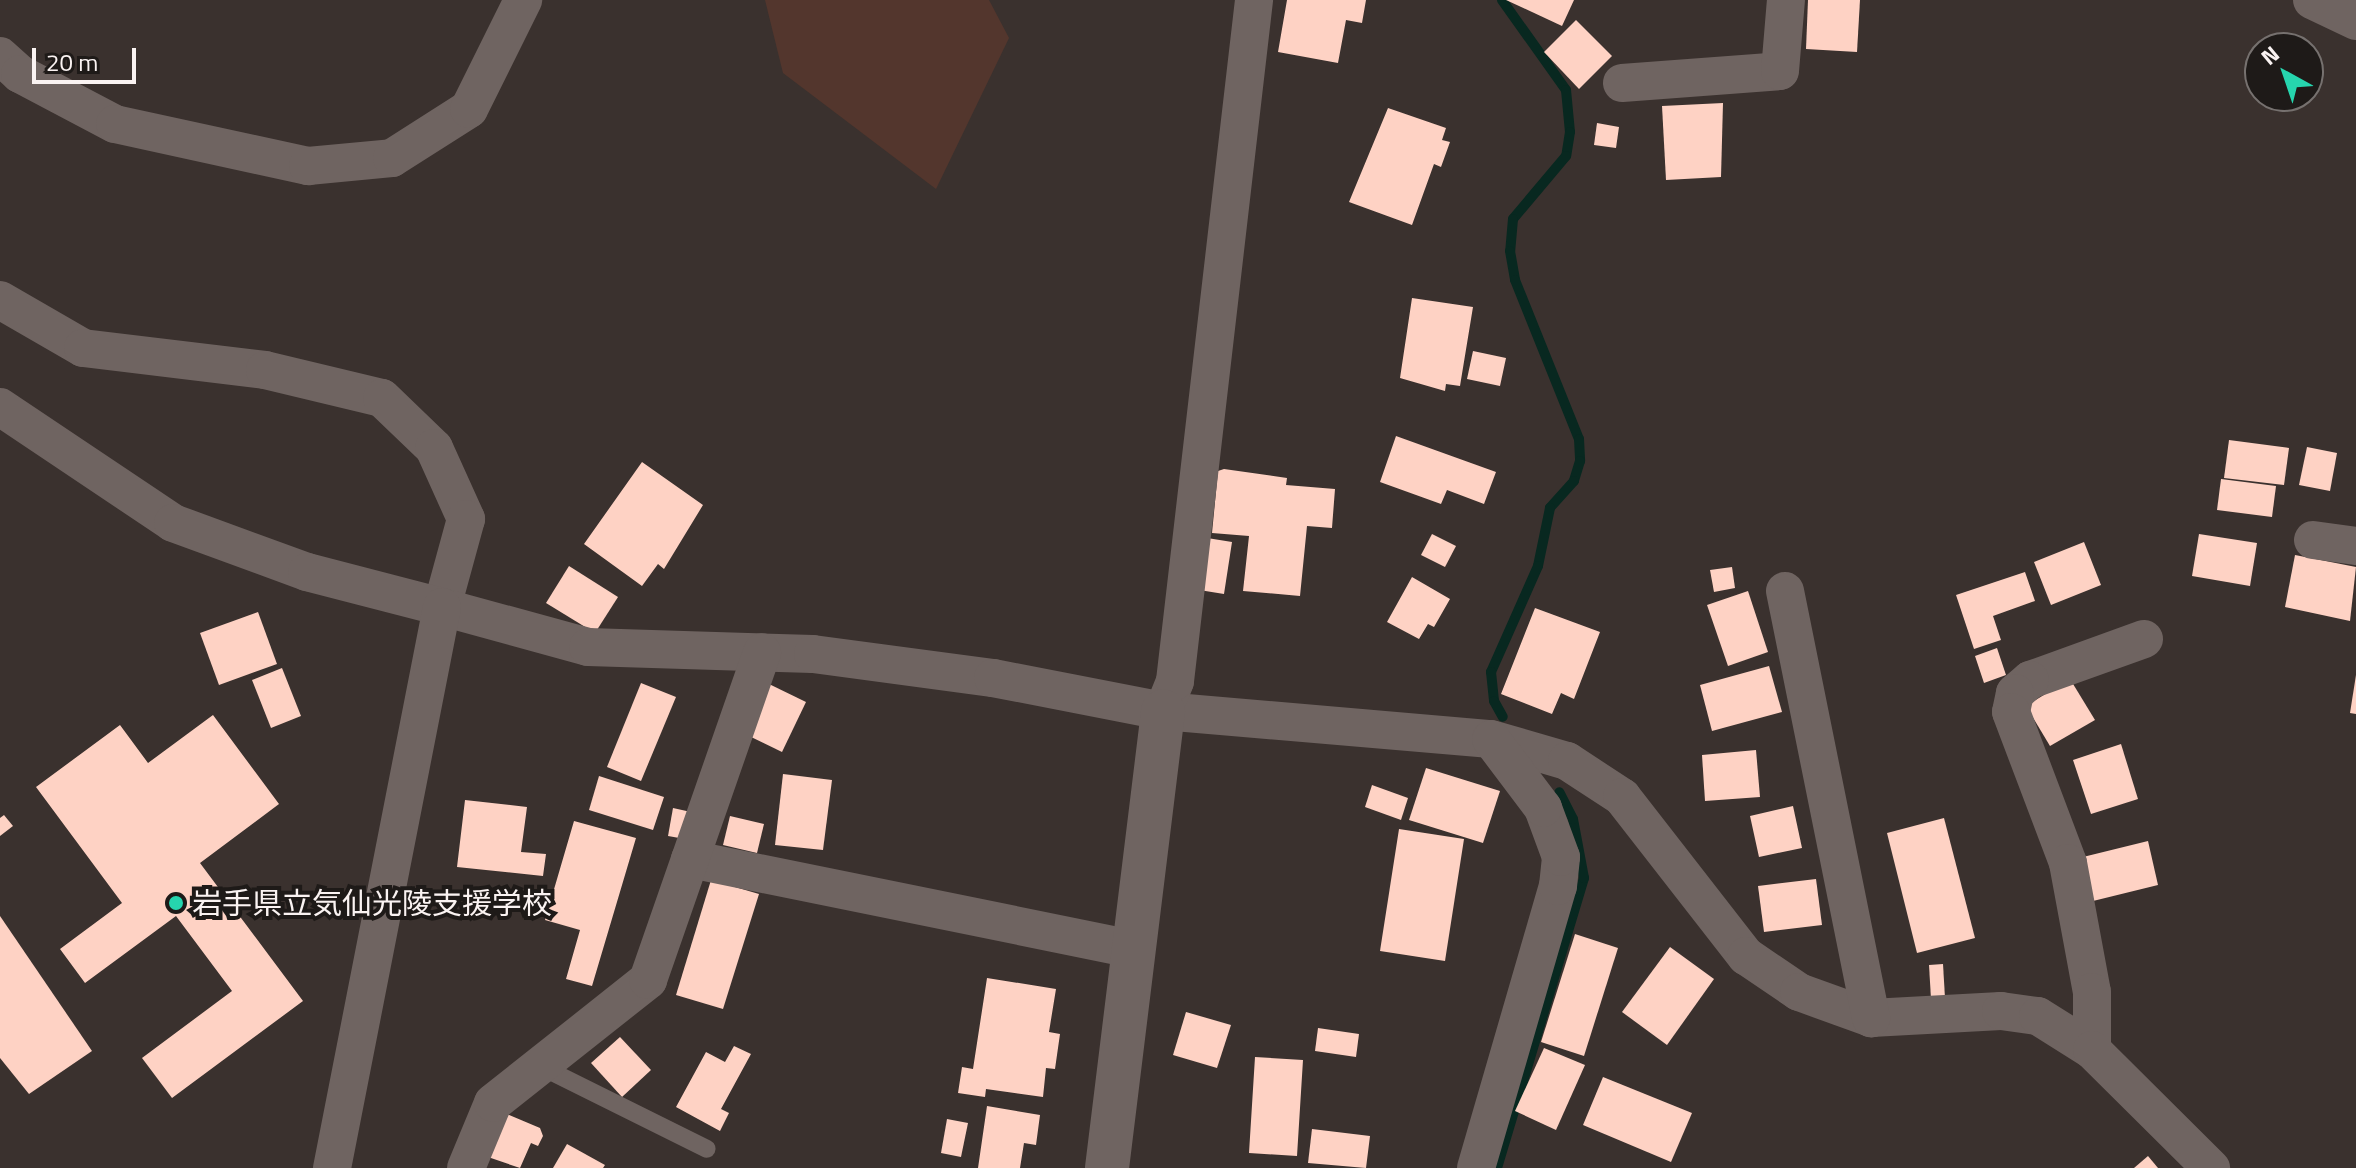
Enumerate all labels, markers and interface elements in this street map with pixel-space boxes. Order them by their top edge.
scale bar [36,32,140,82]
north arrow [2244,32,2324,112]
text: N [2253,37,2287,73]
text: 20 m [46,44,98,80]
place label: 岩手県立気仙光陵支援学校 [192,885,552,921]
marker: 岩手県立気仙光陵支援学校 [167,894,185,912]

